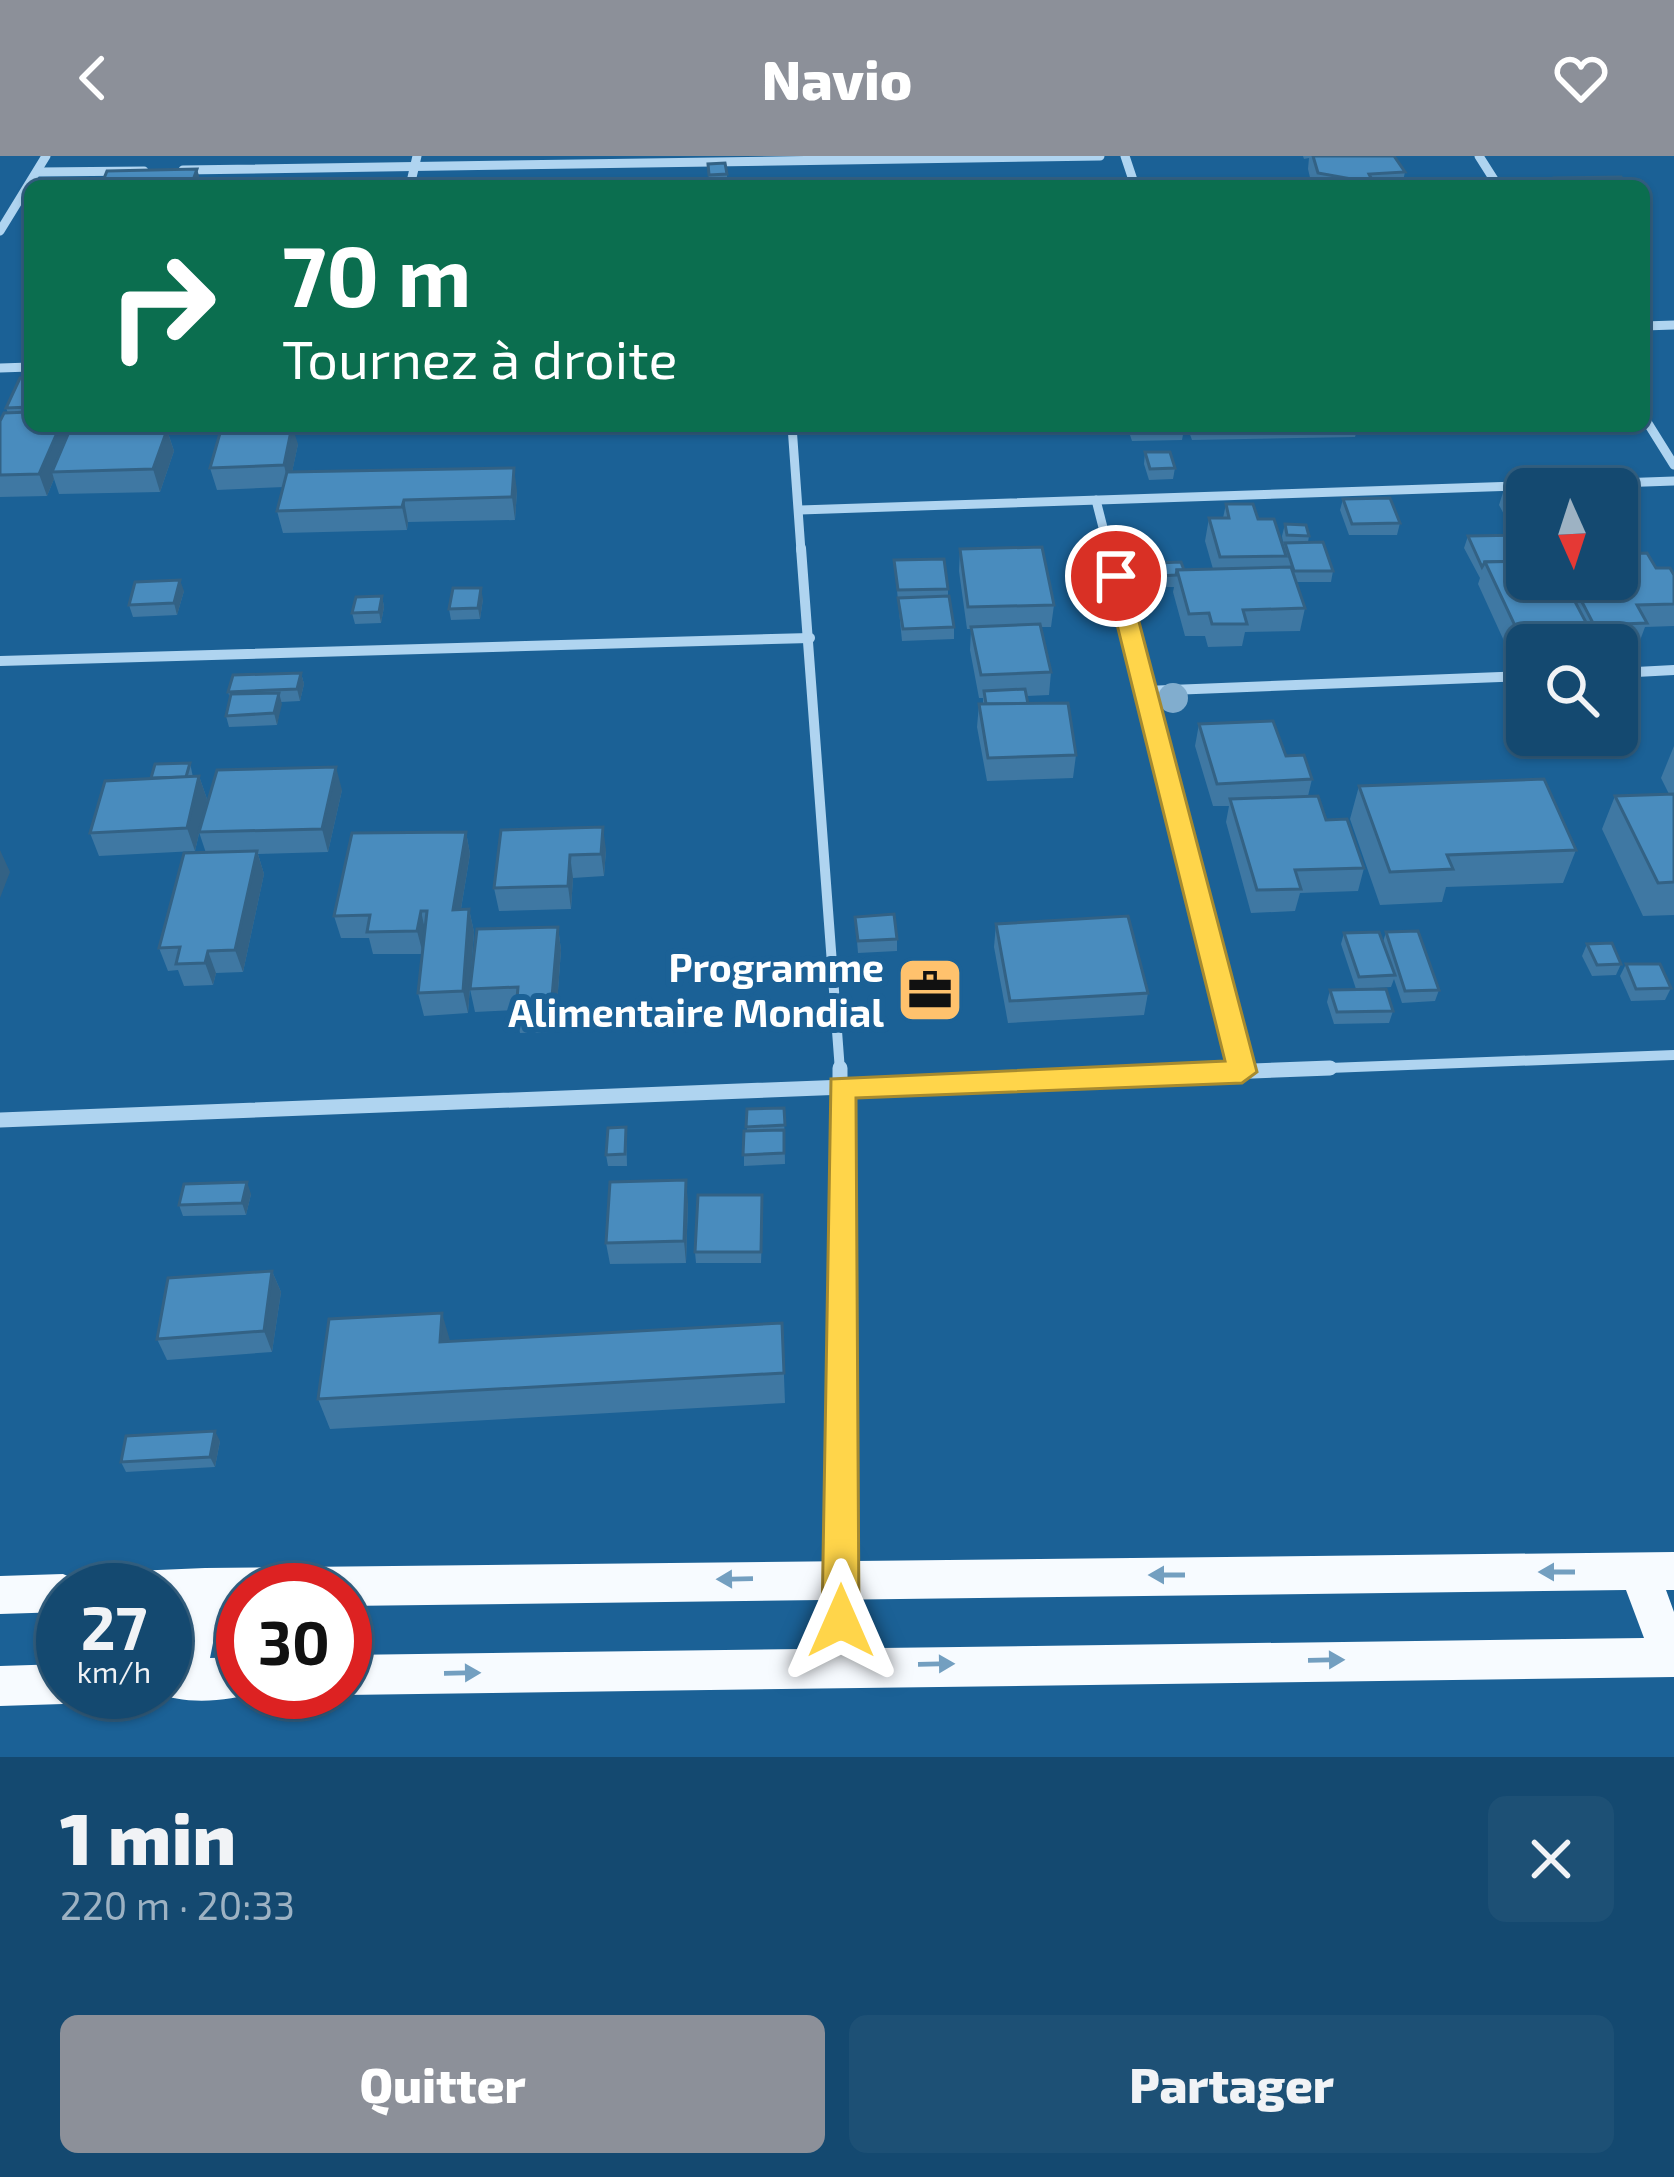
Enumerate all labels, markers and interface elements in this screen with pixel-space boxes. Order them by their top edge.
icon: back [60,45,126,111]
icon: heart [1548,45,1614,111]
text: Navio [762,46,912,111]
text: 70 m [282,223,472,324]
icon: right [84,228,240,384]
text: Tournez à droite [282,325,678,390]
north arrow [1506,468,1638,600]
map controls [1506,468,1638,756]
pin [1065,525,1167,627]
icon: arrive [1083,543,1149,609]
button: search [1506,624,1638,756]
place label: Programme Alimentaire Mondial [508,943,884,1035]
office icon: Programme Alimentaire Mondial [895,955,965,1025]
position arrow [778,1558,904,1684]
one-way arrow [1537,1562,1575,1582]
speed limit sign: 30 [216,1563,372,1719]
one-way arrow [1147,1565,1185,1585]
one-way arrow [715,1569,753,1589]
text: 27 [81,1590,147,1662]
one-way arrow [1308,1651,1346,1670]
text: km/h [77,1653,151,1689]
one-way arrow [918,1654,956,1674]
one-way arrow [444,1663,482,1682]
text: 1 min [60,1793,236,1879]
button: close [1488,1796,1614,1922]
text: 220 m · 20:33 [60,1881,295,1928]
button: Quitter [60,2015,825,2153]
button: Partager [849,2015,1614,2153]

